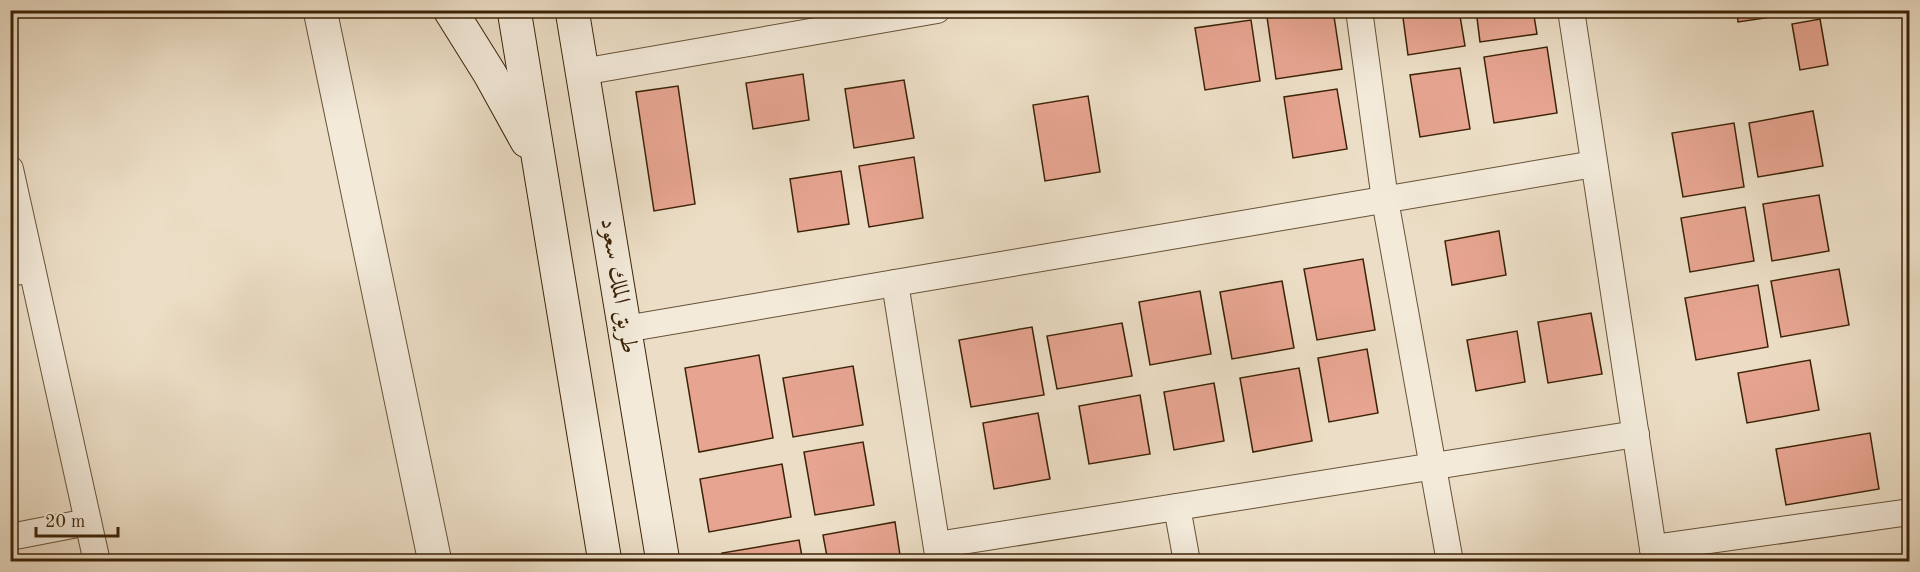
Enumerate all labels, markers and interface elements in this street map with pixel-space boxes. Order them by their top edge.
street label: طريق الملك سعود [594,217,641,356]
scale bar [36,500,118,538]
text: 20 m [45,513,85,531]

